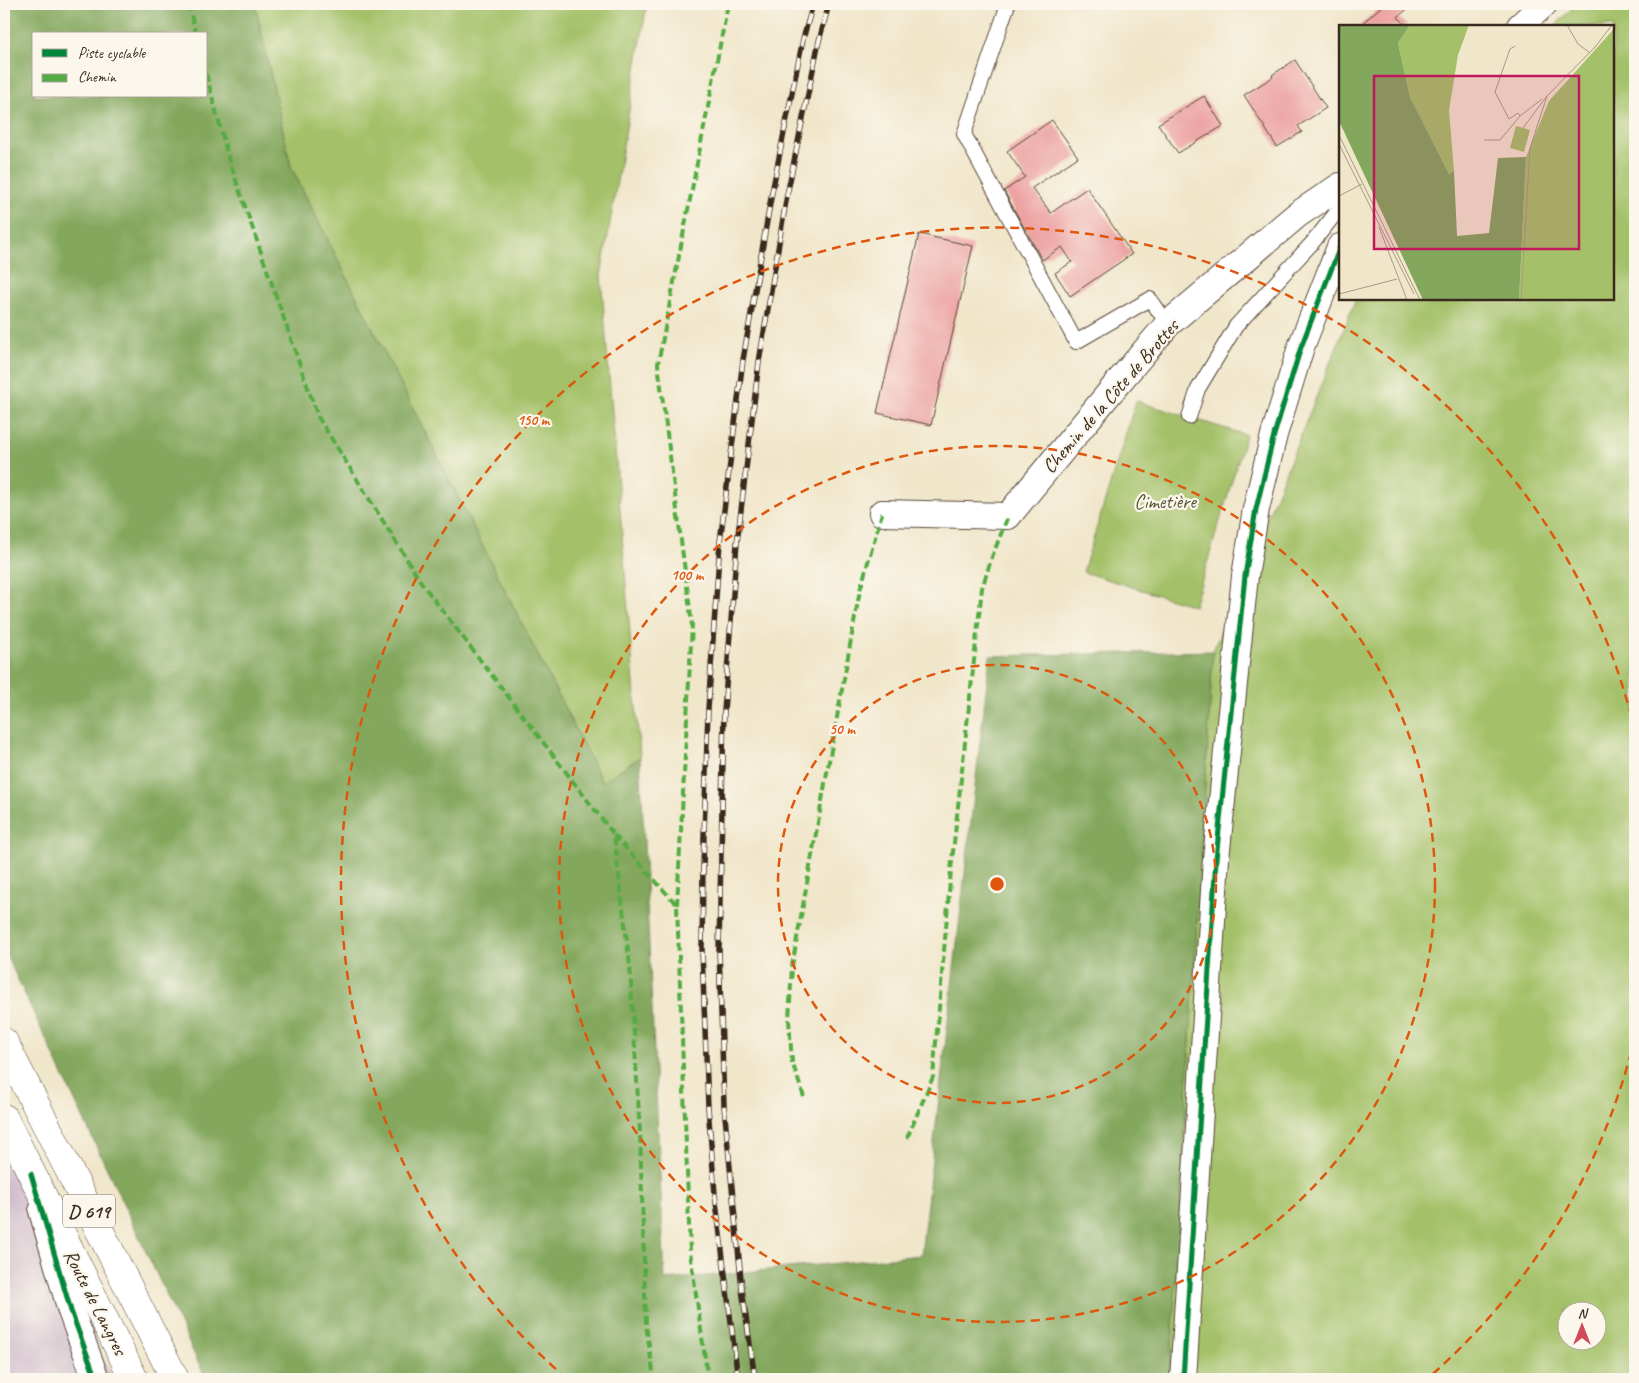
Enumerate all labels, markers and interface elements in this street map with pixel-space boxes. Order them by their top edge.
inset map [1339,25,1614,300]
legend [32,32,208,98]
text: Piste cyclable [78,44,146,63]
text: Chemin [78,68,117,87]
street label: Chemin de la Côte de Brottes [1037,312,1186,479]
text: 150 m [517,411,551,430]
park label: Cimetière [1134,489,1197,514]
text: 100 m [671,566,705,585]
text: 50 m [829,720,856,739]
centre of rings [988,875,1006,893]
road number: D 619 [63,1194,115,1228]
street label: Route de Langres [58,1245,134,1361]
north arrow [1556,1300,1606,1350]
text: N [1578,1305,1589,1322]

